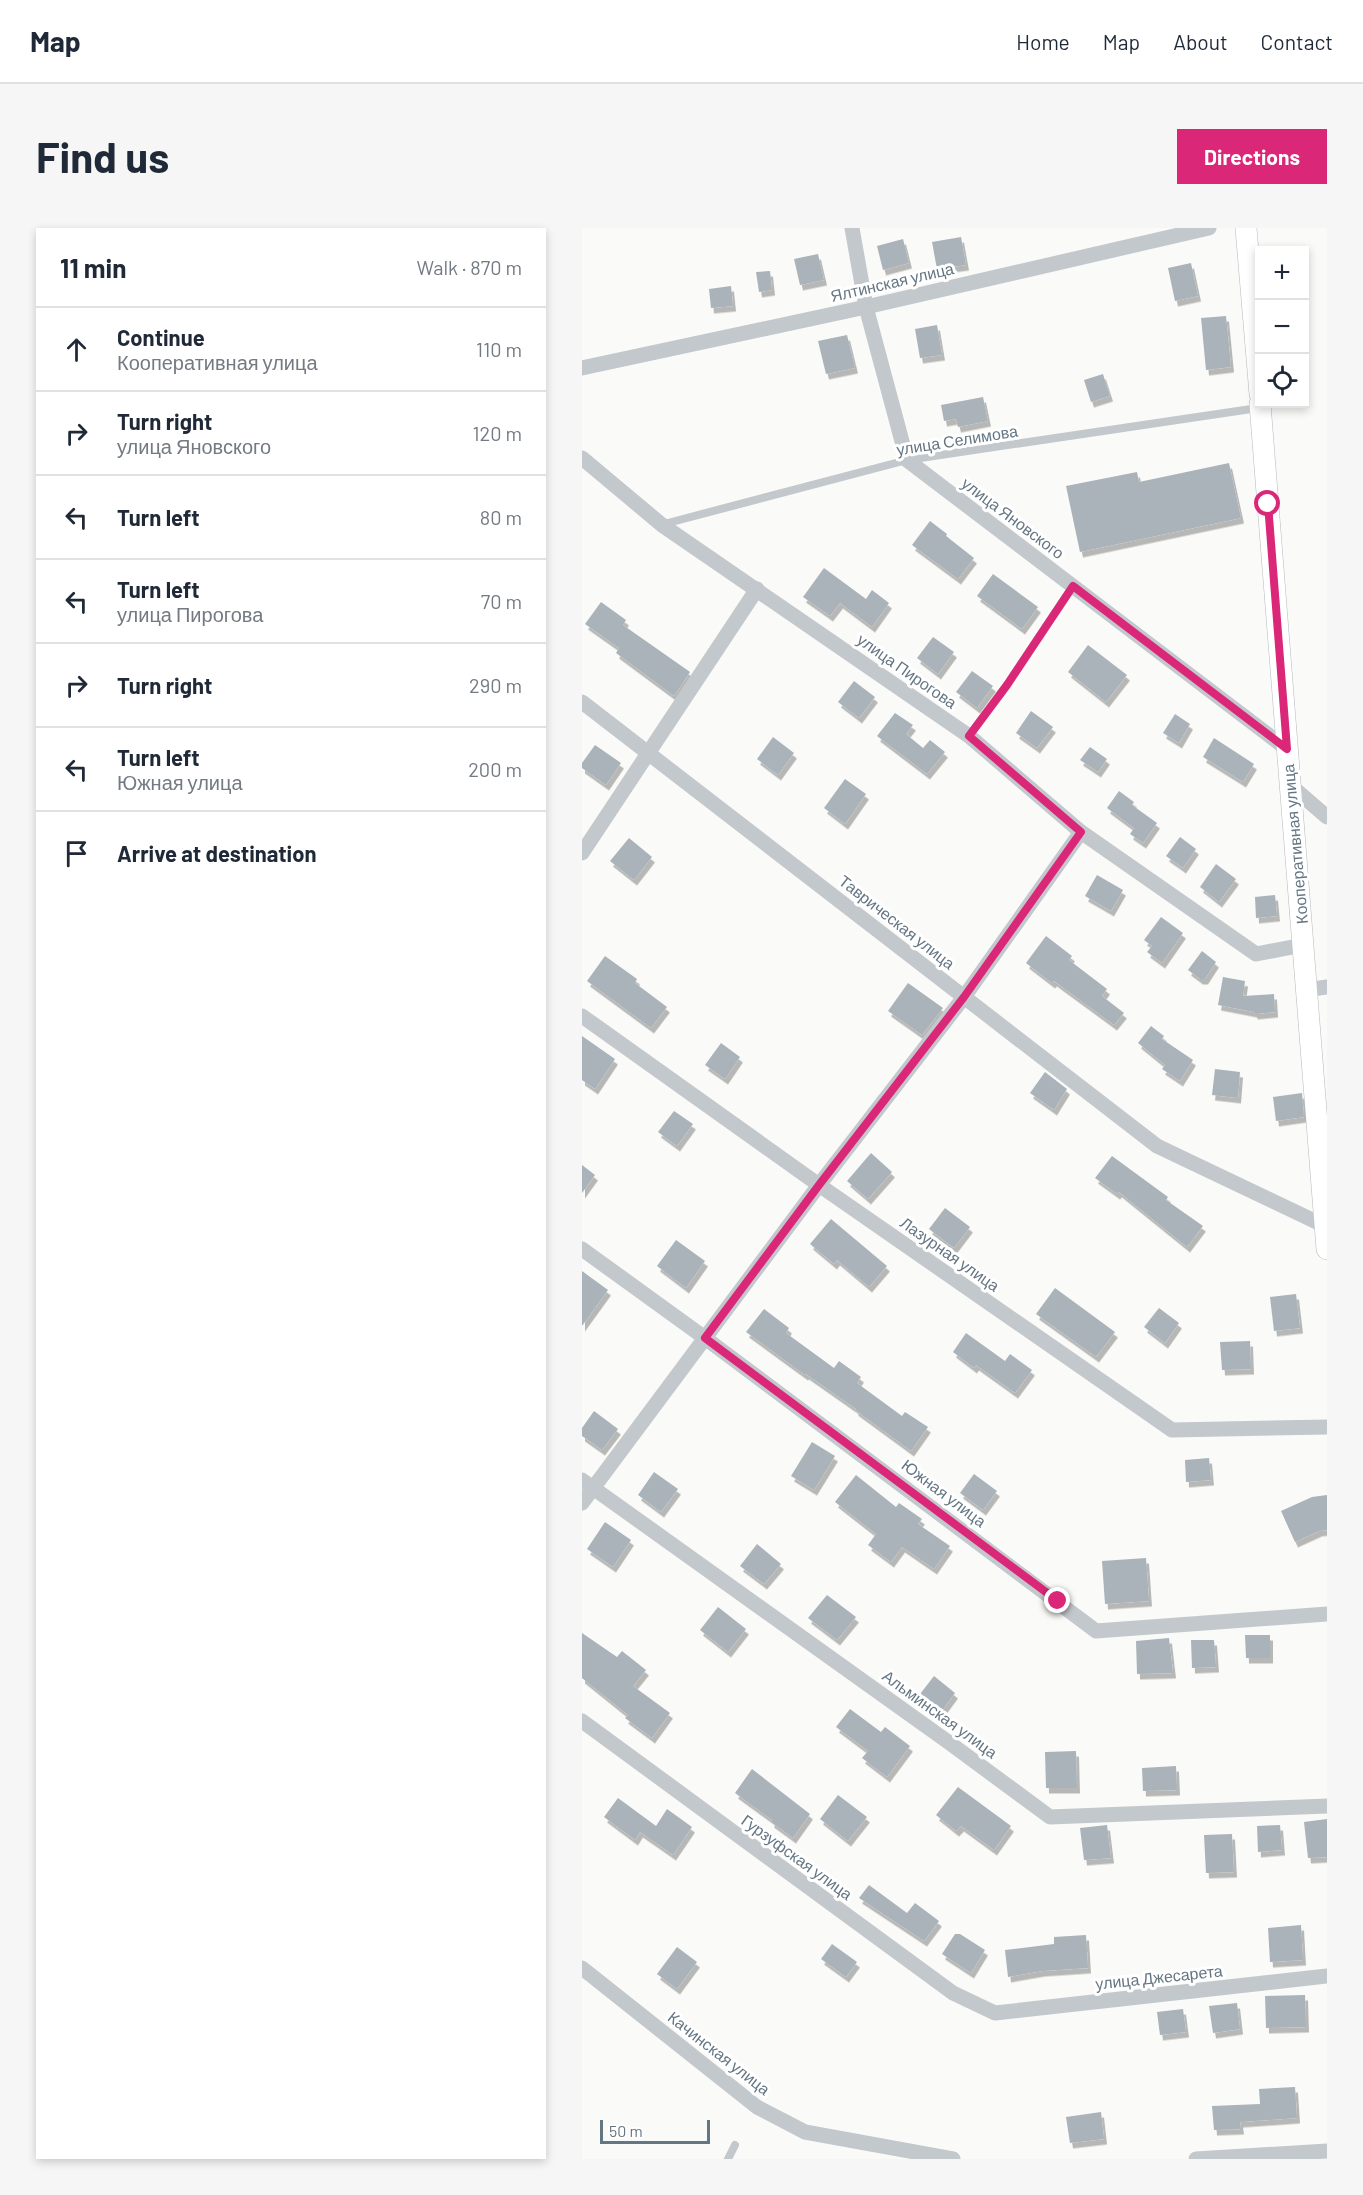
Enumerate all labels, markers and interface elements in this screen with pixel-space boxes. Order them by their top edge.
text: Map [30,24,81,58]
text: Home [1016,29,1070,54]
text: Map [1103,29,1140,54]
text: About [1173,29,1228,54]
text: Contact [1261,29,1333,54]
button: Directions [1177,129,1327,184]
text: Find us [36,131,169,181]
map controls [1255,246,1309,408]
button: + [1255,246,1309,300]
text: 11 min [60,252,126,283]
text: Walk · 870 m [417,255,522,279]
street label: Ялтинская улица [828,258,956,305]
button: − [1255,300,1309,354]
text: Continue [117,324,205,350]
icon: ahead [60,333,93,366]
text: 110 m [476,337,522,361]
text: Кооперативная улица [117,350,318,374]
button: locate [1255,354,1309,408]
text: Turn right [117,408,212,434]
icon: right [60,417,93,450]
text: 120 m [472,421,522,445]
street label: улица Селимова [895,421,1019,458]
text: улица Яновского [117,434,271,458]
street label: улица Яновского [958,473,1068,562]
route start [1254,490,1280,516]
icon: left [60,501,93,534]
text: Turn left [117,504,200,530]
text: 80 m [480,505,522,529]
text: Turn left [117,576,200,602]
icon: left [60,585,93,618]
text: 70 m [481,589,522,613]
text: улица Пирогова [117,602,263,626]
street label: улица Пирогова [854,629,961,712]
icon: right [60,669,93,702]
text: Turn right [117,672,212,698]
text: 290 m [469,673,522,697]
text: Turn left [117,744,200,770]
icon: left [60,753,93,786]
text: 200 m [468,757,522,781]
street label: Кооперативная улица [1278,763,1311,925]
text: Южная улица [117,770,243,794]
icon: arrive [60,837,93,870]
text: Arrive at destination [117,840,316,866]
street label: Таврическая улица [836,871,959,973]
street label: Лазурная улица [897,1212,1004,1295]
street label: Южная улица [898,1455,990,1530]
route end [1044,1587,1070,1613]
street label: Альминская улица [879,1666,1001,1762]
street label: Гурзуфская улица [738,1810,857,1903]
street label: улица Джесарета [1094,1960,1224,1993]
street label: Качинская улица [665,2007,774,2098]
scale bar [600,2117,710,2144]
text: 50 m [609,2121,643,2140]

